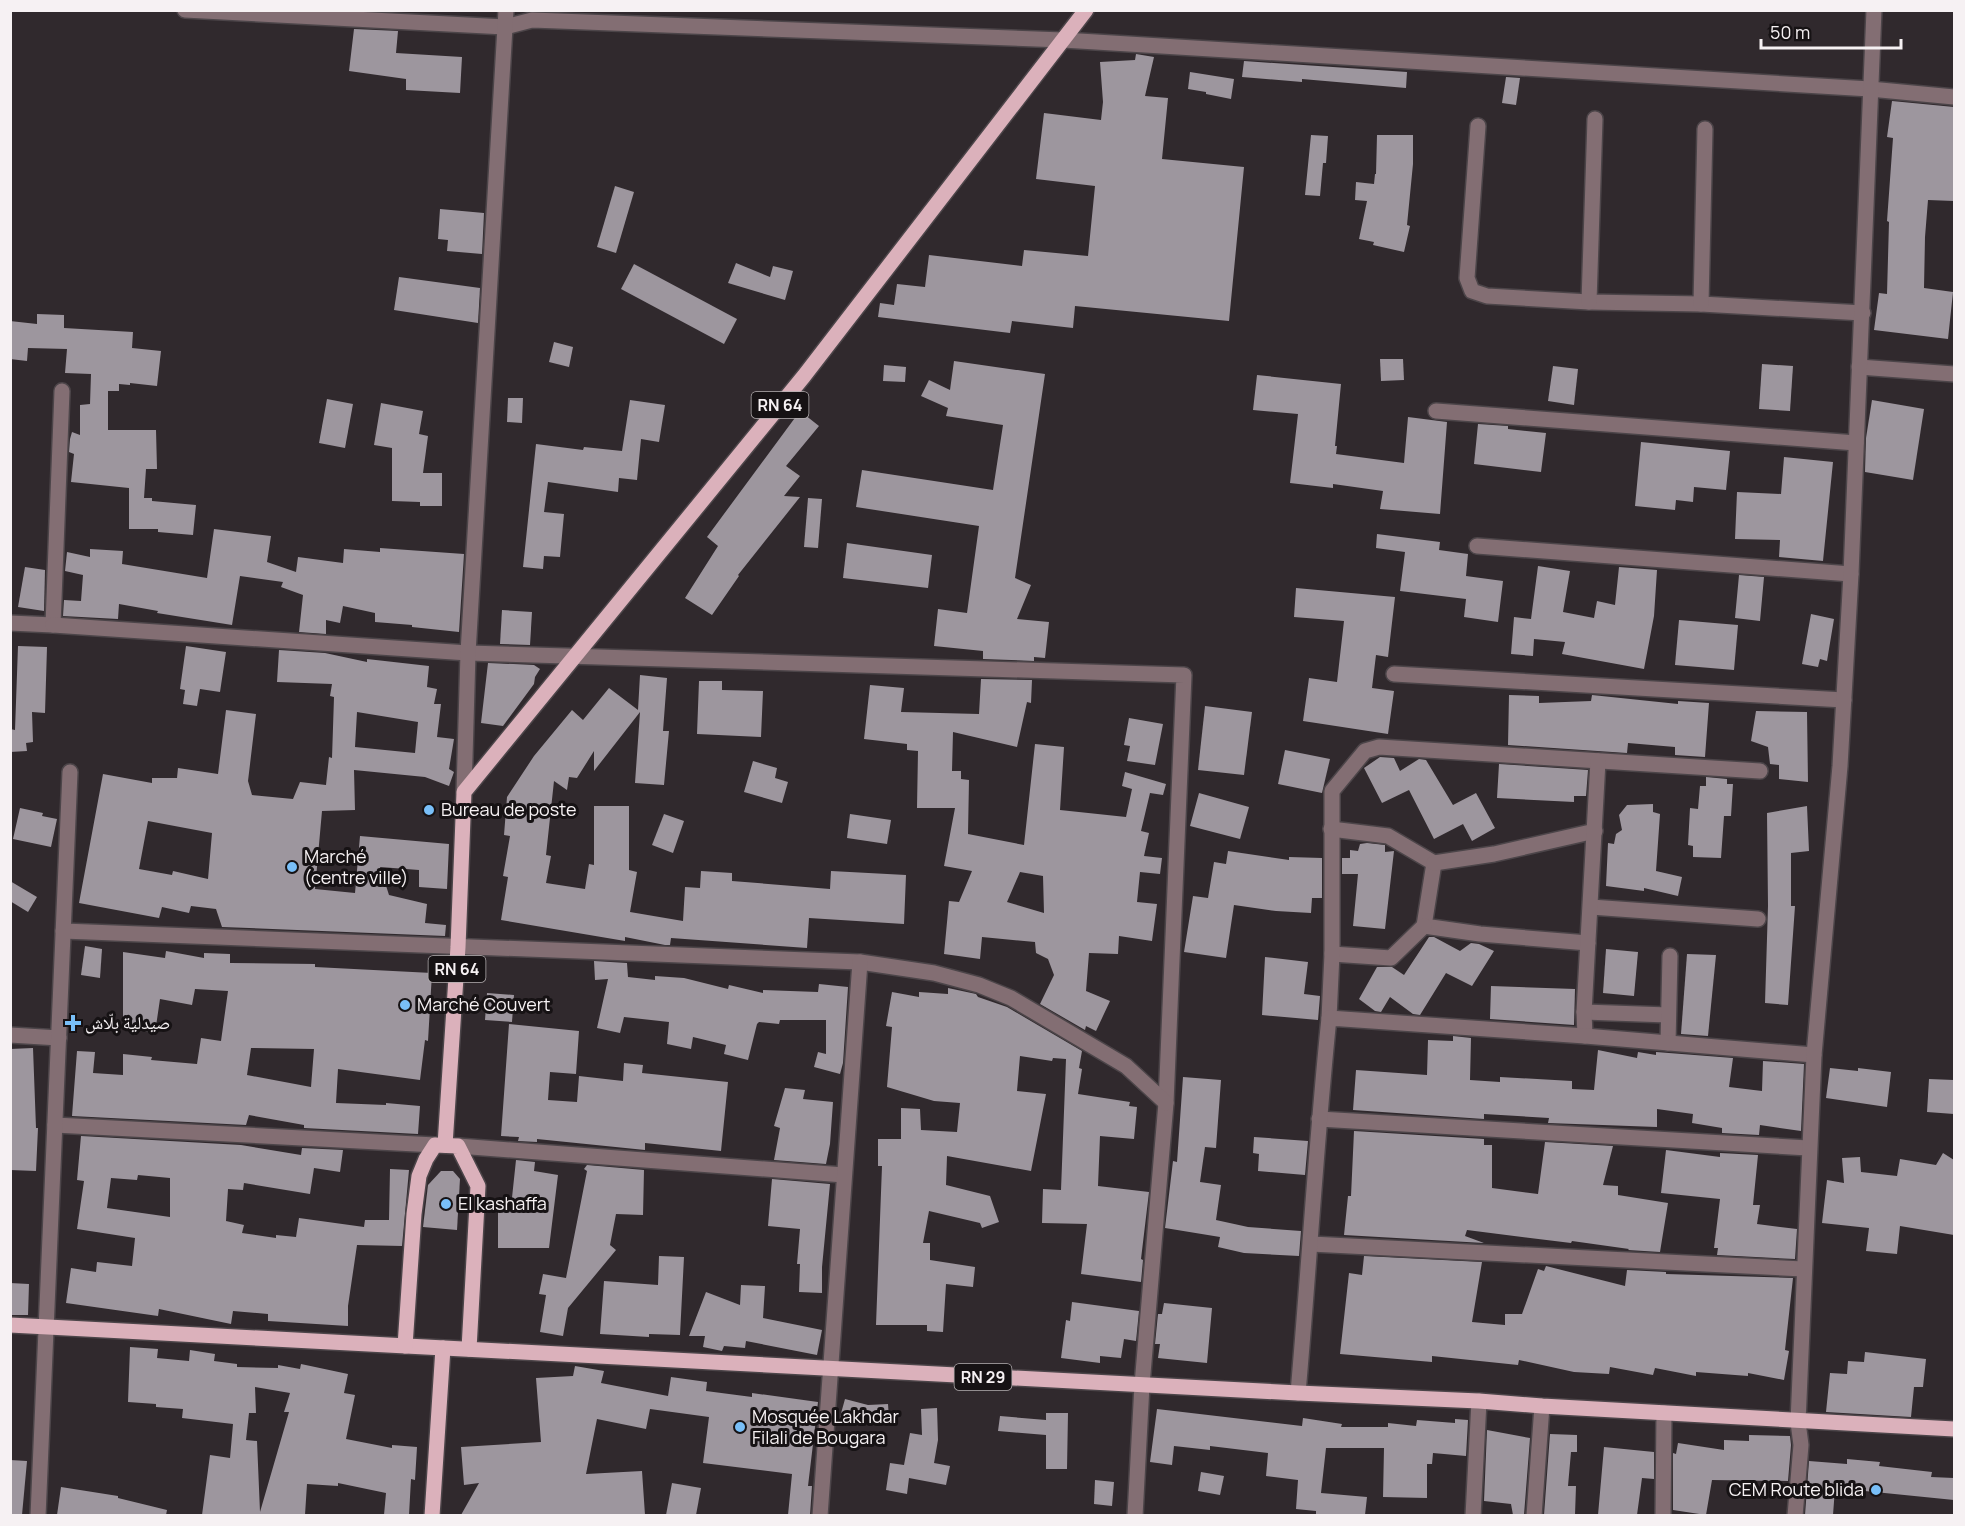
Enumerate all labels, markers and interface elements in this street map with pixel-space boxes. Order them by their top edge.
scale bar [1761,12,1900,50]
text: 50 m [1770,20,1810,44]
road number: RN 64 [752,392,808,418]
place label: Bureau de poste [441,797,577,821]
marker: Bureau de poste [422,803,436,817]
place label: Marché (centre ville) [304,844,408,889]
marker: Marché (centre ville) [285,860,299,874]
road number: RN 64 [428,956,486,982]
place label: Marché Couvert [417,992,550,1016]
marker: Marché Couvert [398,998,412,1012]
place label: صيدلية بلّاش [85,1010,170,1034]
marker: صيدلية بلّاش [66,1016,80,1030]
place label: El kashaffa [458,1191,547,1215]
marker: El kashaffa [439,1197,453,1211]
road number: RN 29 [954,1364,1012,1390]
place label: Mosquée Lakhdar Filali de Bougara [752,1404,900,1449]
marker: Mosquée Lakhdar Filali de Bougara [733,1420,747,1434]
place label: CEM Route blida [1729,1477,1864,1501]
marker: CEM Route blida [1869,1483,1883,1497]

